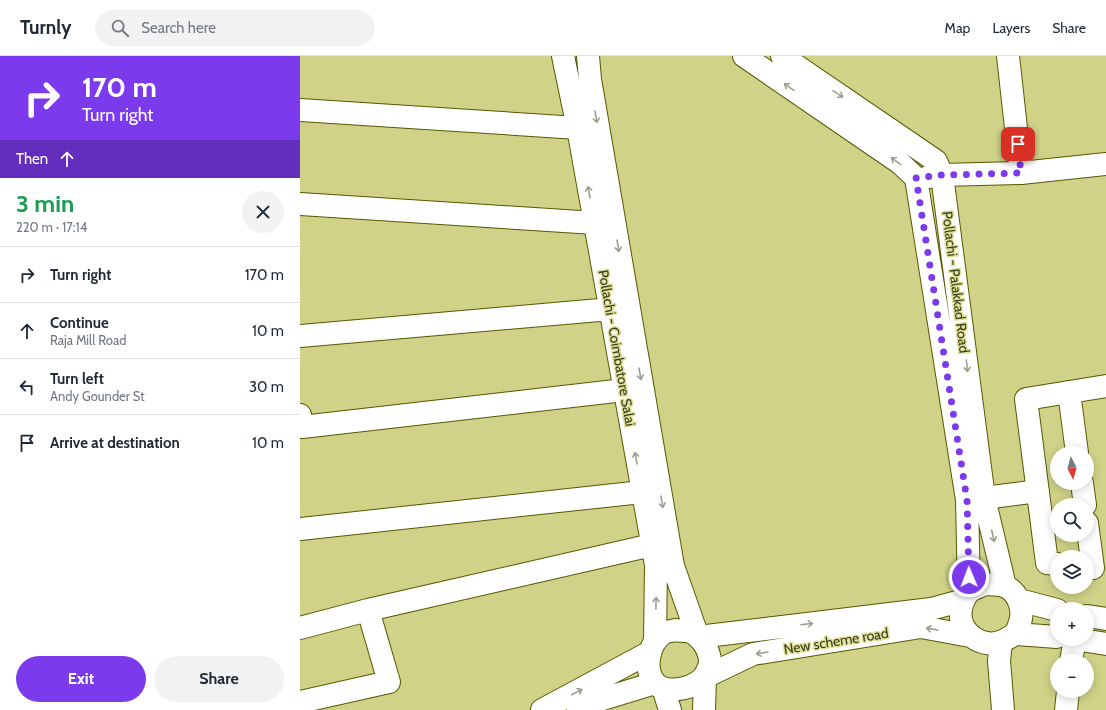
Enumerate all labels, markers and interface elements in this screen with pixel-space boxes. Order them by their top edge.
search box [95,10,375,46]
text: Turnly [20,16,71,39]
icon: search [109,17,131,39]
text: Search here [141,19,216,37]
text: Map [945,19,970,37]
text: Layers [992,19,1030,37]
text: Share [1052,19,1086,37]
text: 170 m [82,70,157,104]
icon: right [16,72,68,124]
one-way arrow [783,82,795,90]
one-way arrow [832,90,843,98]
text: Turn right [82,104,153,126]
one-way arrow [593,111,601,124]
pin [1001,127,1035,161]
icon: arrive [1007,133,1029,155]
icon: ahead [56,148,78,170]
text: Then [16,150,48,168]
one-way arrow [891,156,902,165]
one-way arrow [585,186,593,199]
text: 3 min [16,189,74,218]
button: close [242,191,284,233]
street label: Pollachi - Palakkad Road [938,210,974,354]
text: 220 m · 17:14 [16,219,87,235]
one-way arrow [614,239,622,252]
icon: right [16,264,38,286]
text: Turn right [50,266,111,284]
text: 170 m [245,266,284,284]
street label: Pollachi - Coimbatore Salai [594,268,640,428]
text: Continue [50,314,109,332]
icon: ahead [16,320,38,342]
text: 10 m [252,322,284,340]
text: Raja Mill Road [50,332,126,348]
one-way arrow [963,360,971,373]
one-way arrow [636,367,644,380]
text: Turn left [50,370,104,388]
icon: left [16,376,38,398]
text: 30 m [249,378,284,396]
text: Andy Gounder St [50,388,145,404]
icon: arrive [16,432,38,454]
text: Arrive at destination [50,434,180,452]
text: 10 m [252,434,284,452]
north arrow [1050,446,1094,490]
map controls [1050,446,1094,698]
one-way arrow [632,452,640,465]
one-way arrow [658,495,666,508]
button: search [1050,498,1094,542]
one-way arrow [990,529,998,542]
button: layers [1050,550,1094,594]
position arrow [948,556,990,598]
one-way arrow [652,597,660,610]
button: + [1050,602,1094,646]
one-way arrow [800,620,813,628]
street label: New scheme road [782,624,890,658]
one-way arrow [926,625,939,633]
one-way arrow [756,649,769,657]
button: − [1050,654,1094,698]
button: Exit [16,656,146,702]
button: Share [154,656,284,702]
one-way arrow [570,687,582,695]

